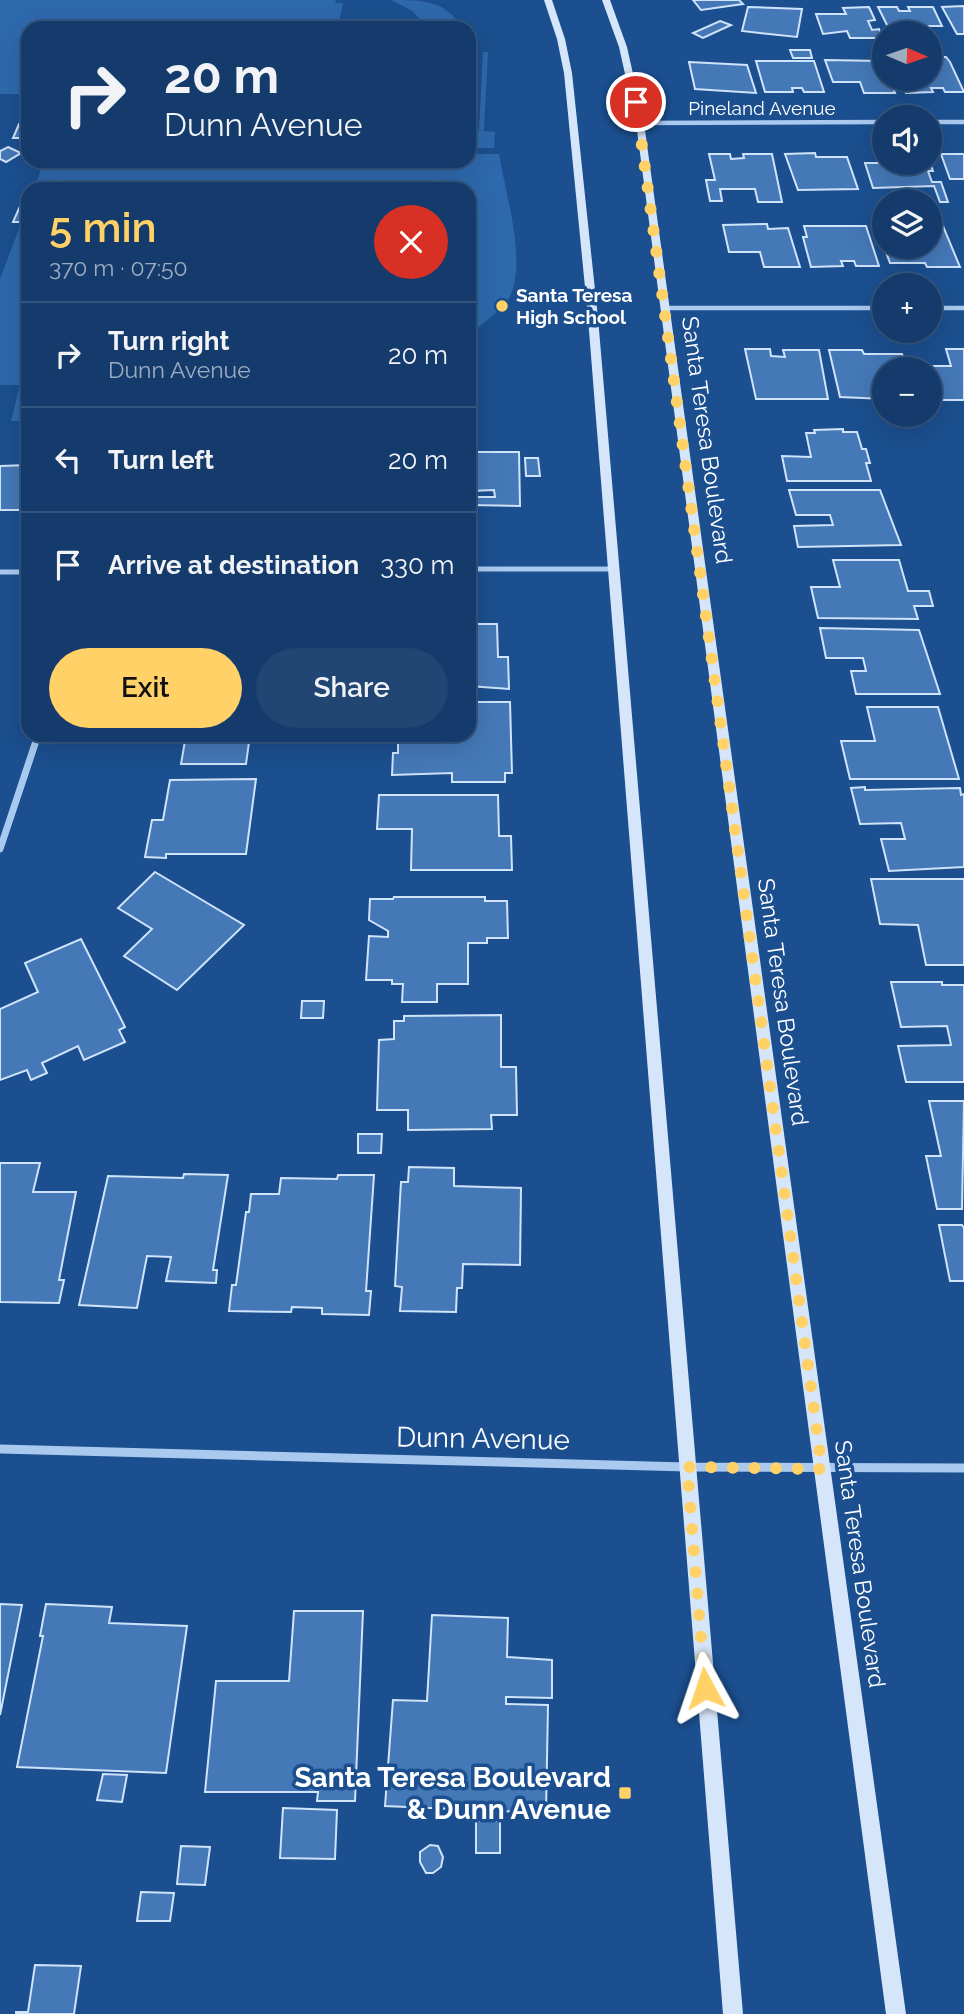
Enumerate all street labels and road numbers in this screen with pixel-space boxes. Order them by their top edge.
street label: Pineland Avenue [688,97,836,119]
street label: Santa Teresa Boulevard [677,314,738,565]
street label: Santa Teresa Boulevard [753,876,814,1127]
street label: Dunn Avenue [396,1420,570,1457]
street label: Santa Teresa Boulevard [830,1438,891,1689]

